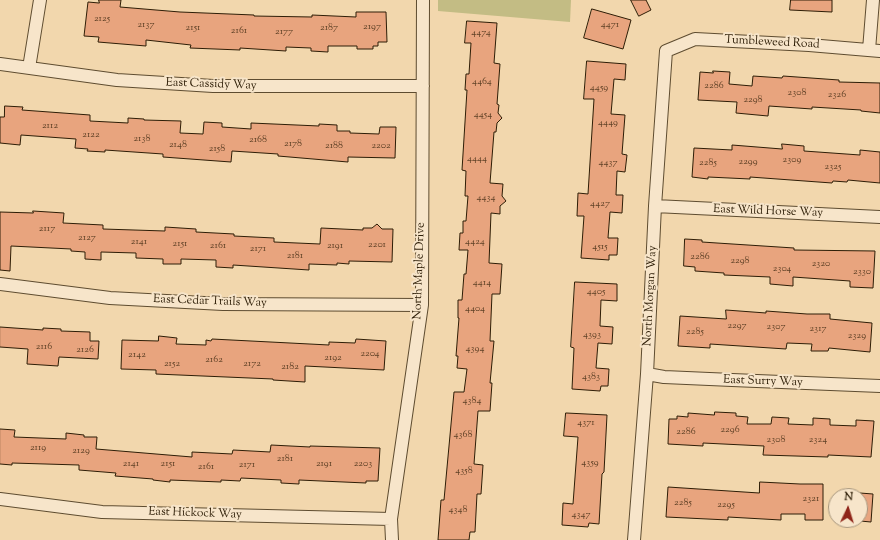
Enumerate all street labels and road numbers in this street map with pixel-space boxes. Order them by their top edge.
street label: Tumbleweed Road [724,33,820,53]
street label: East Cassidy Way [165,76,257,94]
street label: East Wild Horse Way [713,203,823,221]
street label: North Maple Drive [411,222,429,320]
street label: North Morgan Way [641,245,661,347]
street label: East Cedar Trails Way [153,293,267,311]
street label: East Surry Way [723,373,803,391]
street label: East Hickock Way [148,505,242,523]

